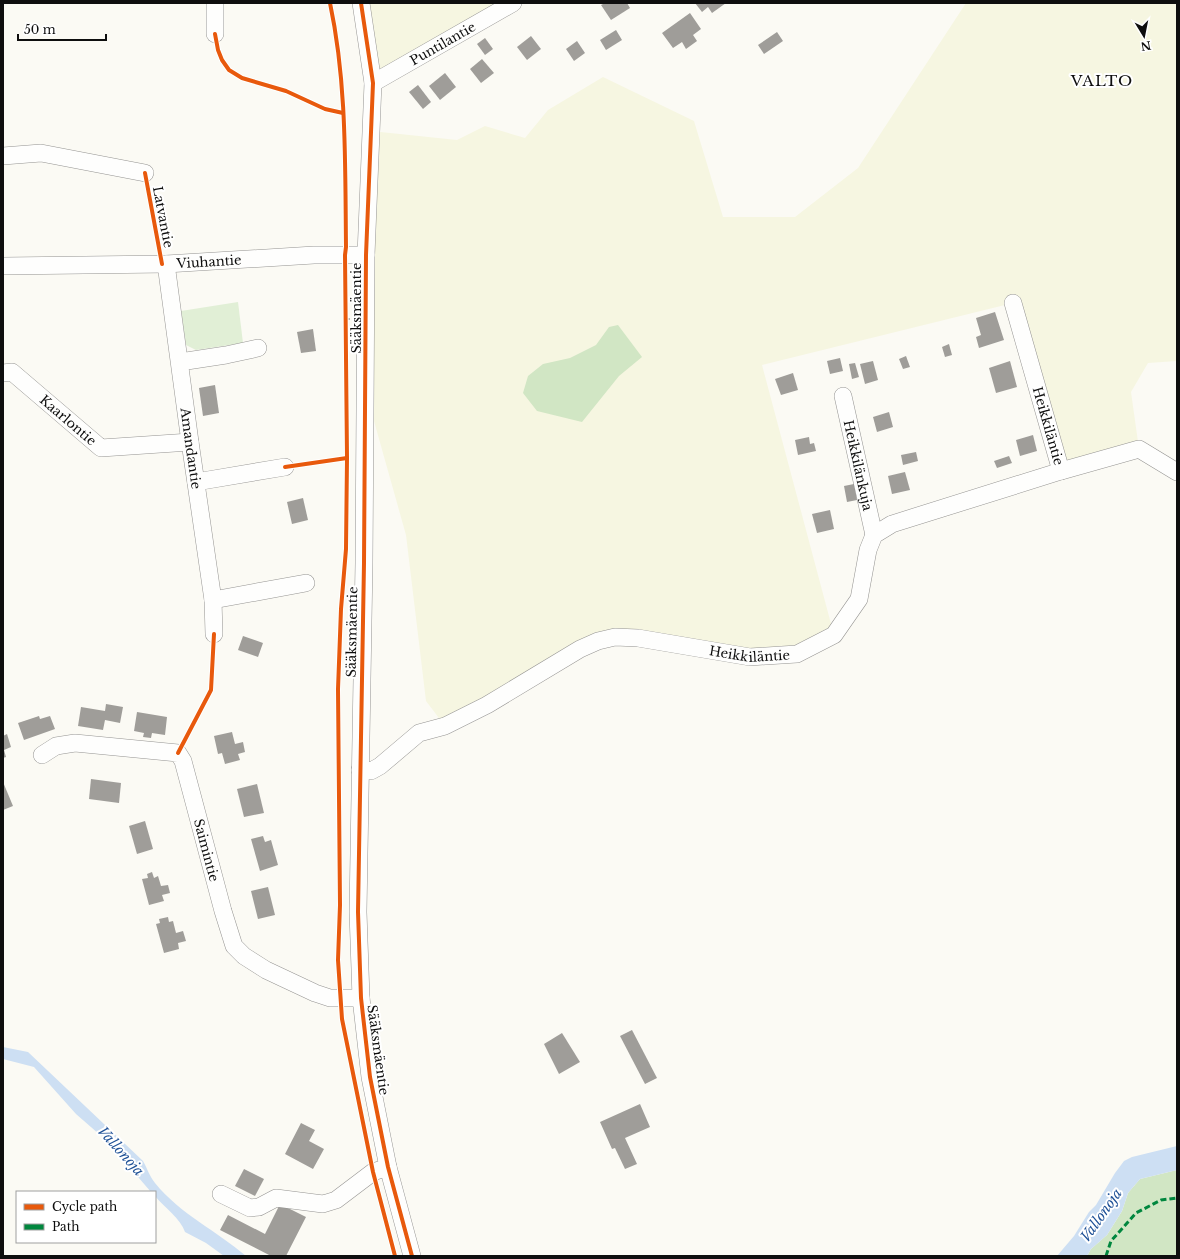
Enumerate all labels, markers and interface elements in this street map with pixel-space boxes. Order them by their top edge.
scale bar [18,16,106,42]
north arrow [1124,16,1164,56]
street label: Puntilantie [406,18,478,69]
text: 50 m [24,22,56,37]
text: N [1139,38,1152,54]
district label: VALTO [1070,71,1133,90]
street label: Latvantie [149,185,177,249]
street label: Viuhantie [175,251,242,272]
street label: Sääksmäentie [348,262,365,354]
street label: Heikkiläntie [1029,385,1067,467]
street label: Kaarlontie [36,391,100,449]
street label: Amandantie [177,406,205,490]
street label: Heikkilänkuja [840,418,877,513]
street label: Sääksmäentie [343,586,361,678]
street label: Heikkiläntie [708,642,790,666]
street label: Saimintie [190,817,223,883]
street label: Sääksmäentie [363,1004,393,1096]
water label: Vallonoja [94,1122,148,1180]
water label: Vallonoja [1076,1185,1126,1245]
legend [16,1191,156,1243]
text: Cycle path [52,1199,117,1214]
text: Path [52,1219,80,1234]

